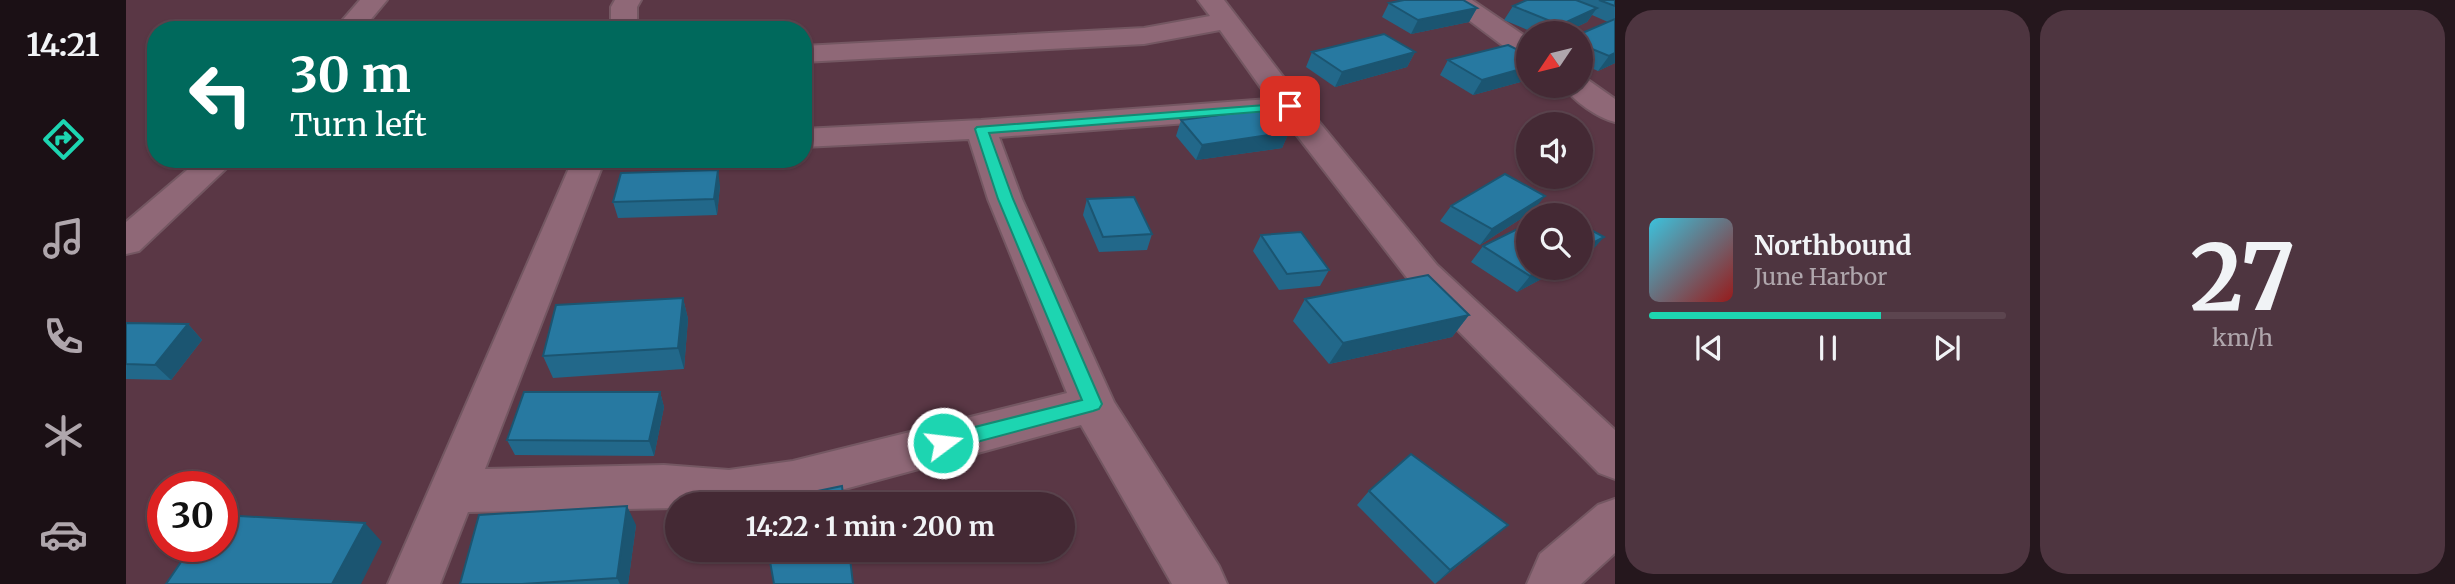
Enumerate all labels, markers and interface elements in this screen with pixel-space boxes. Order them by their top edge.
north arrow [1516,21,1592,98]
map controls [1516,21,1593,280]
text: 14:21 [26,25,100,65]
text: 30 m [290,44,411,105]
icon: left [175,49,266,140]
pin [1260,76,1320,136]
icon: arrive [1271,87,1309,125]
text: Turn left [290,105,427,145]
button: sound [1516,112,1593,189]
icon: directions [39,115,88,164]
button: search [1516,203,1593,280]
icon: music [39,214,88,263]
text: 27 [2190,220,2295,335]
text: Northbound [1754,229,1912,262]
text: June Harbor [1754,262,1887,291]
icon: phone [39,312,88,361]
text: km/h [2212,323,2273,352]
icon: previous [1690,329,1728,367]
icon: pause [1809,329,1847,367]
icon: next [1928,329,1966,367]
position arrow [906,406,980,480]
icon: climate [39,411,88,460]
speed limit sign: 30 [147,471,238,562]
icon: car [39,510,88,559]
text: 14:22 · 1 min · 200 m [745,510,995,543]

